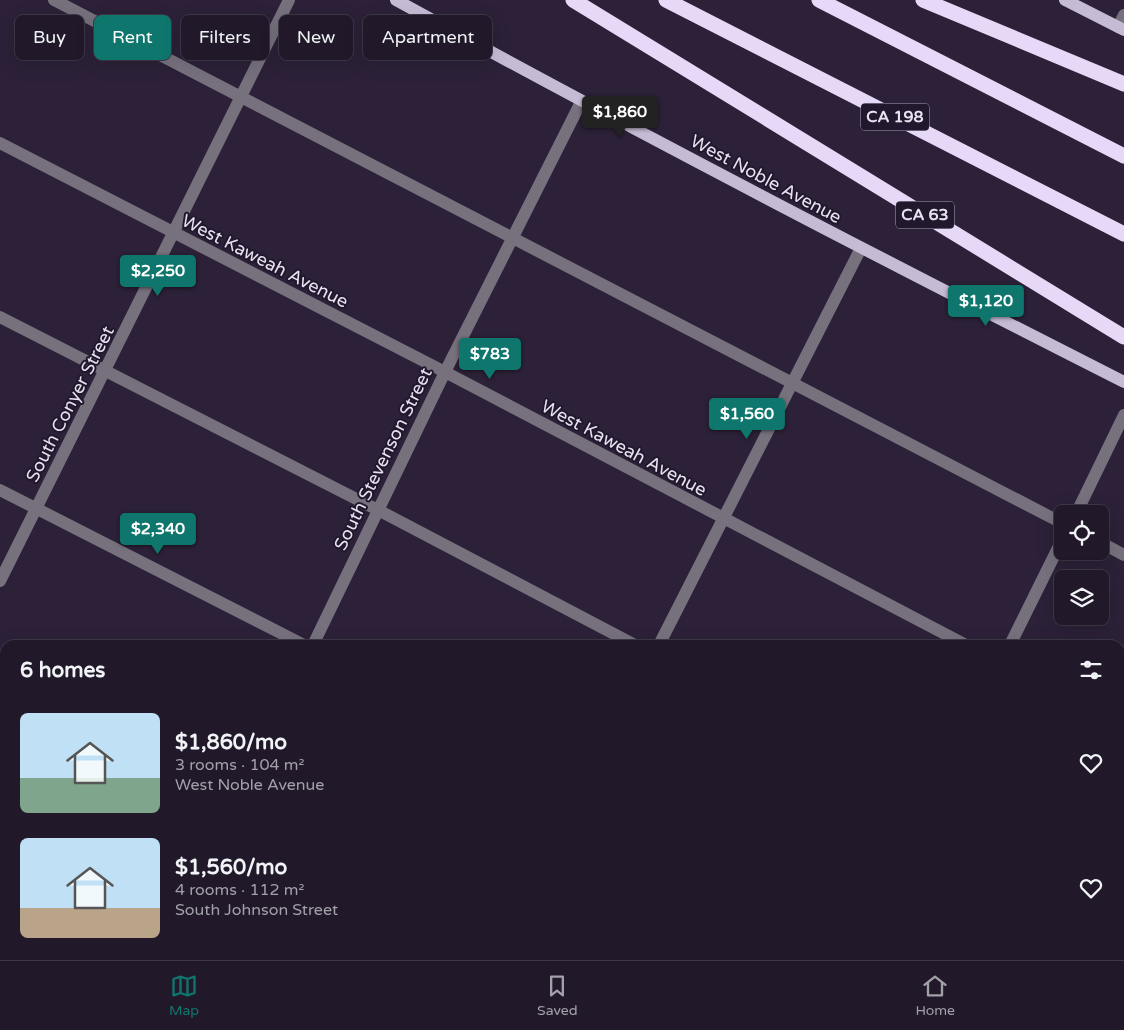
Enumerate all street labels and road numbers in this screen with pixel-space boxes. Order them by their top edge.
road number: CA 198 [861,104,929,130]
street label: West Noble Avenue [687,130,845,228]
road number: CA 63 [896,202,954,228]
street label: West Kaweah Avenue [178,209,352,313]
street label: South Conyer Street [21,322,119,486]
street label: South Stevenson Street [329,364,437,554]
street label: West Kaweah Avenue [538,395,710,501]

